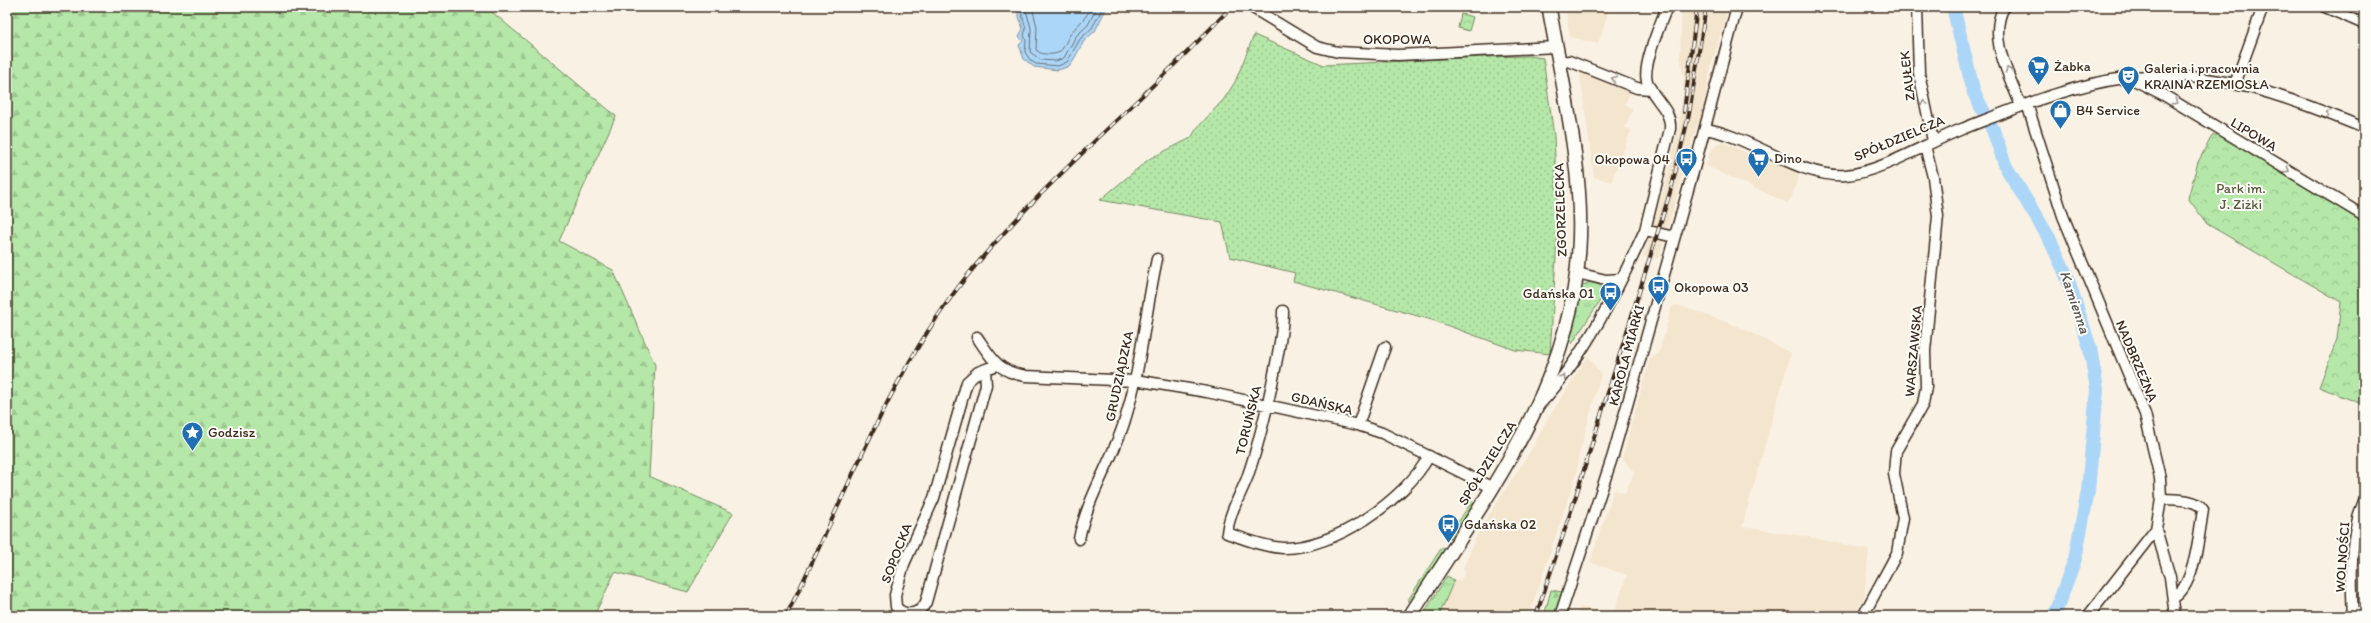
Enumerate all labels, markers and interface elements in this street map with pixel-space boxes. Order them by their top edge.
street label: OKOPOWA [1363,31,1431,48]
street label: ZAUŁEK [1896,50,1919,102]
supermarket icon: Żabka [2025,53,2051,86]
place label: Żabka [2054,58,2091,75]
place label: Galeria i pracownia KRAINA RZEMIOSŁA [2144,60,2269,93]
theatre icon: Galeria i pracownia KRAINA RZEMIOSŁA [2116,63,2142,96]
one-way arrow [2004,66,2012,73]
one-way arrow [1611,75,1618,83]
shop icon: B4 Service [2048,97,2074,130]
one-way arrow [2171,98,2178,105]
one-way arrow [1921,100,1929,106]
place label: B4 Service [2076,102,2140,119]
one-way arrow [2325,110,2332,118]
street label: SPÓŁDZIELCZA [1851,112,1947,165]
street label: LIPOWA [2227,114,2280,155]
supermarket icon: Dino [1746,145,1772,178]
bus stop icon: Okopowa 04 [1673,146,1699,179]
place label: Dino [1774,150,1802,167]
place label: Okopowa 04 [1595,151,1671,168]
street label: ZGORZELECKA [1550,163,1571,257]
one-way arrow [2283,165,2290,172]
park label: Park im. J. Ziżki [2216,180,2266,213]
water label: Kamienna [2056,268,2094,336]
bus stop icon: Okopowa 03 [1646,274,1672,307]
place label: Okopowa 03 [1674,279,1749,296]
bus stop icon: Gdańska 01 [1597,280,1623,313]
place label: Gdańska 01 [1523,285,1595,302]
street label: KAROLA MIARKI [1605,303,1648,408]
street label: WARSZAWSKA [1901,304,1926,398]
street label: NADBRZEŻNA [2112,318,2161,405]
street label: GRUDZIĄDZKA [1102,329,1137,423]
one-way arrow [1558,374,1566,381]
street label: TORUŃSKA [1232,384,1265,457]
street label: GDAŃSKA [1289,388,1354,419]
street label: SPÓŁDZIELCZA [1455,418,1520,509]
place icon: Godzisz [179,419,205,452]
place label: Godzisz [208,424,256,441]
bus stop icon: Gdańska 02 [1435,511,1461,544]
place label: Gdańska 02 [1464,516,1537,533]
street label: SOPOCKA [877,521,916,586]
street label: WOLNOŚCI [2332,521,2353,593]

